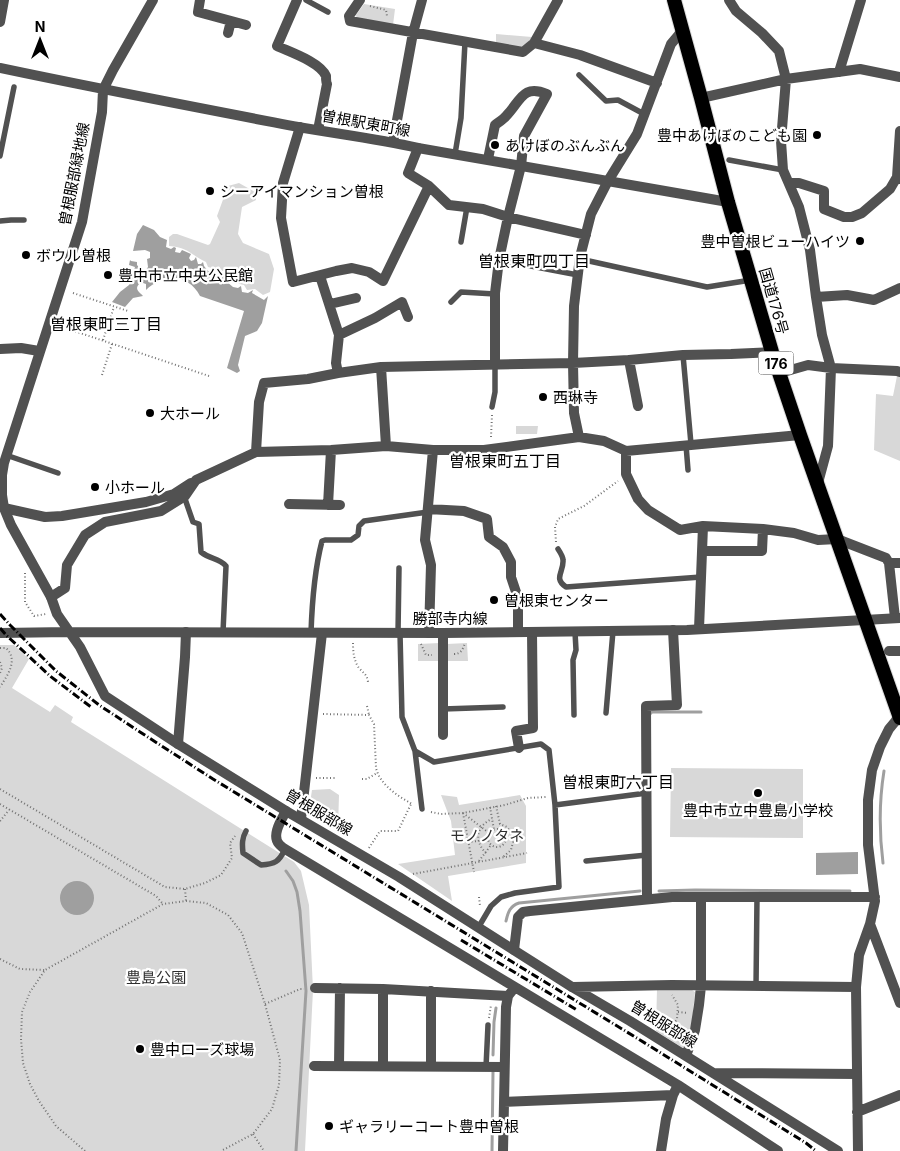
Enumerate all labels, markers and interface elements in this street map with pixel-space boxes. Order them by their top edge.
north arrow [15,15,65,65]
text: N [35,18,45,35]
street label: 曽根駅東町線 [320,106,412,140]
street label: 曽根服部緑地線 [55,121,93,227]
place label: 豊中あけぼのこども園 [657,126,807,145]
marker: 豊中あけぼのこども園 [811,129,823,141]
place label: あけぼのぶんぶん [505,136,625,155]
marker: あけぼのぶんぶん [489,139,501,151]
place label: シーアイマンション曽根 [220,182,384,201]
marker: シーアイマンション曽根 [204,185,216,197]
place label: 豊中曽根ビューハイツ [701,232,850,251]
marker: 豊中曽根ビューハイツ [854,235,866,247]
place label: ボウル曽根 [36,246,111,265]
marker: ボウル曽根 [20,249,32,261]
district label: 曽根東町四丁目 [478,251,590,271]
street label: 国道176号 [755,265,793,337]
place label: 豊中市立中央公民館 [118,266,253,285]
marker: 豊中市立中央公民館 [102,269,114,281]
district label: 曽根東町三丁目 [50,314,162,334]
road number: 176 [758,352,794,374]
place label: 西琳寺 [553,388,598,407]
marker: 西琳寺 [537,391,549,403]
place label: 大ホール [160,404,220,423]
marker: 大ホール [144,407,156,419]
district label: 曽根東町五丁目 [449,451,561,471]
place label: 小ホール [105,478,165,497]
marker: 小ホール [89,481,101,493]
place label: 曽根東センター [504,591,609,610]
marker: 曽根東センター [488,594,500,606]
street label: 勝部寺内線 [412,609,488,628]
district label: 曽根東町六丁目 [562,772,674,792]
street label: 曽根服部線 [282,785,356,839]
marker: 豊中市立中豊島小学校 [752,787,764,799]
place label: 豊中市立中豊島小学校 [683,801,833,820]
park label: モノノタネ [450,826,524,845]
park label: 豊島公園 [126,968,186,987]
street label: 曽根服部線 [627,996,701,1052]
place label: 豊中ローズ球場 [150,1040,254,1059]
marker: 豊中ローズ球場 [134,1043,146,1055]
place label: ギャラリーコート豊中曽根 [339,1117,519,1136]
marker: ギャラリーコート豊中曽根 [323,1120,335,1132]

